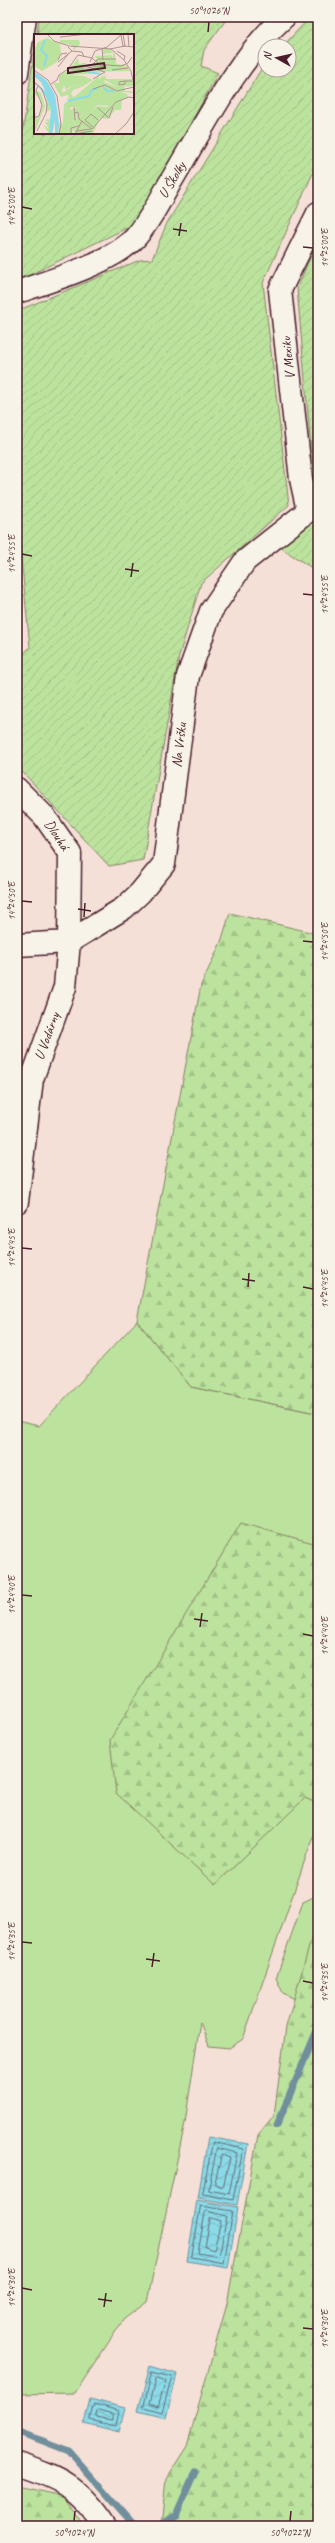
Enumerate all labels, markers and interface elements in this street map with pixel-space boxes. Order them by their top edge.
text: 50°10'26"N [189,4,231,17]
inset map [34,34,134,134]
north arrow [257,38,297,78]
text: N [260,50,275,61]
street label: U Školky [155,158,190,201]
text: 14°25'00"E [5,186,18,226]
text: 14°25'00"E [318,227,331,267]
street label: V Mexiku [277,335,299,380]
text: 14°24'55"E [5,533,18,573]
text: 14°24'55"E [318,574,331,614]
street label: Na Vršku [168,721,190,768]
street label: Dlouhá [41,816,74,855]
text: 14°24'50"E [5,880,18,920]
text: 14°24'50"E [318,921,331,961]
street label: U Vodárny [31,1009,64,1062]
text: 14°24'45"E [5,1227,18,1267]
text: 14°24'45"E [318,1268,331,1308]
text: 14°24'40"E [5,1574,18,1614]
text: 14°24'40"E [318,1615,331,1655]
text: 14°24'35"E [5,1921,18,1961]
text: 14°24'35"E [318,1962,331,2002]
text: 14°24'30"E [5,2267,18,2307]
text: 14°24'30"E [318,2308,331,2348]
text: 50°10'24"N [54,2526,96,2539]
text: 50°10'22"N [270,2526,312,2539]

